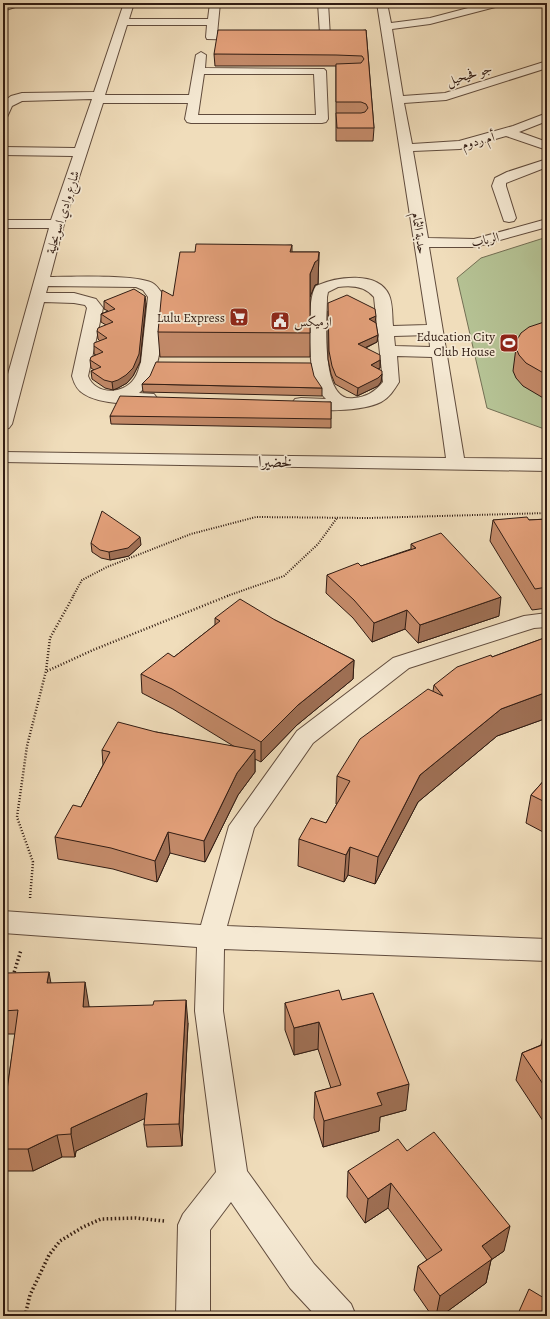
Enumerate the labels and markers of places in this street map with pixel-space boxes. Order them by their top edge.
supermarket icon: Lulu Express [228,306,250,328]
place label: Lulu Express [157,309,225,326]
public building icon: ارميكس [269,310,291,332]
place label: ارميكس [294,313,332,331]
place label: Education City Club House [416,328,495,360]
sports icon: Education City Club House [498,332,520,354]

